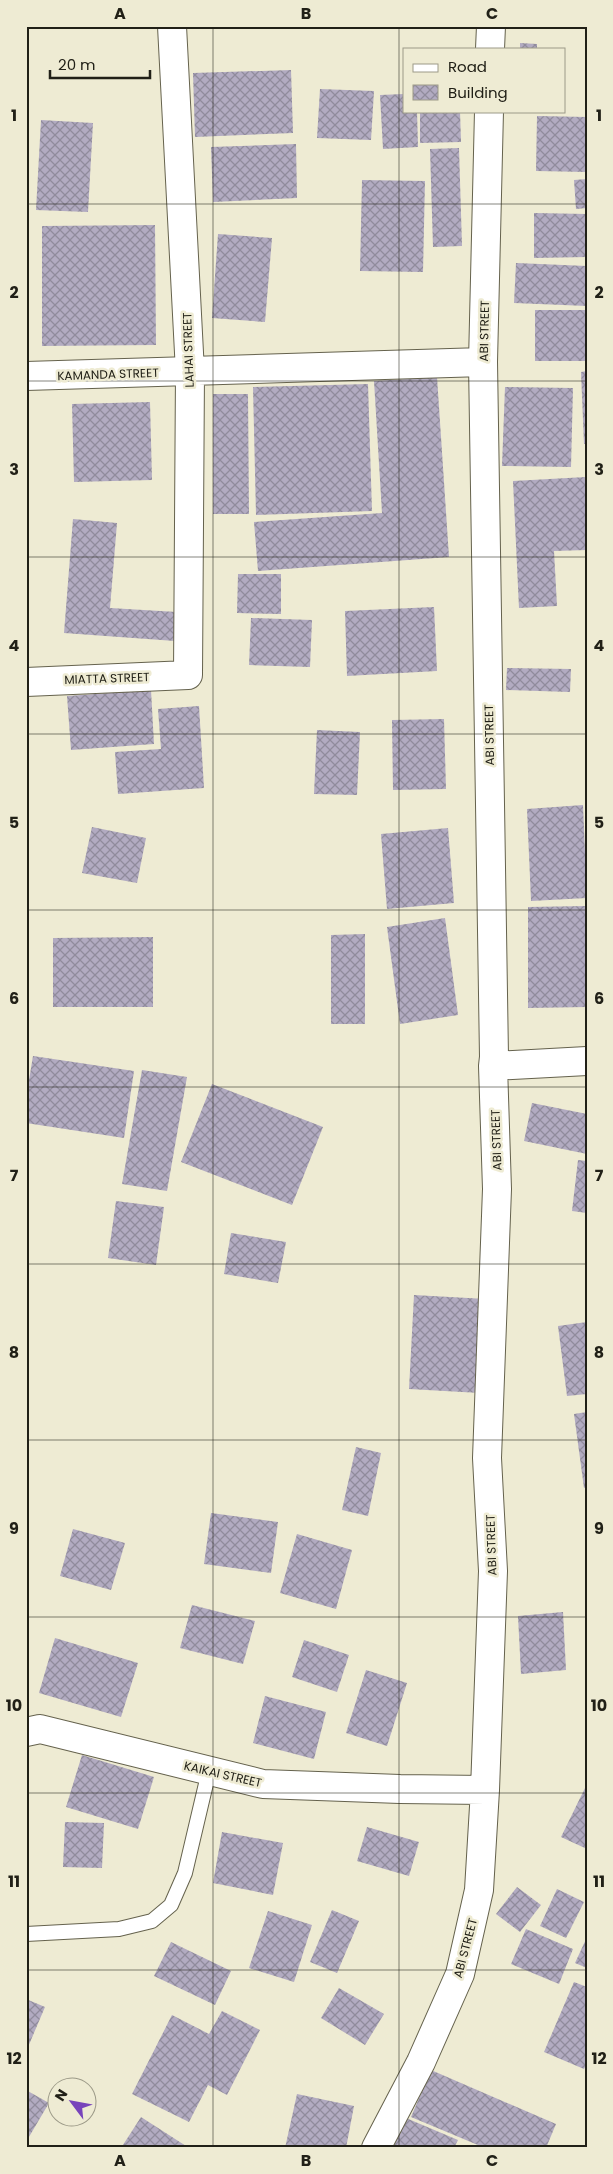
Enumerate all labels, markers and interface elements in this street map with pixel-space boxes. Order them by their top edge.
text: A [114,2,126,25]
text: B [301,2,311,25]
text: C [486,2,498,25]
scale bar [50,48,150,80]
legend [403,48,566,112]
text: 20 m [58,54,96,75]
text: Road [448,56,487,77]
text: Building [448,82,508,103]
text: 1 [11,104,17,127]
text: 1 [596,104,602,127]
text: 2 [9,281,19,304]
text: 2 [594,281,604,304]
street label: ABI STREET [475,300,493,362]
street label: LAHAI STREET [178,311,198,388]
street label: KAMANDA STREET [57,364,160,384]
text: 3 [9,458,19,481]
text: 3 [594,458,604,481]
text: 4 [9,634,20,657]
text: 4 [594,634,605,657]
street label: MIATTA STREET [64,668,150,688]
street label: ABI STREET [480,704,498,766]
text: 5 [9,811,19,834]
text: 5 [594,811,604,834]
text: 6 [9,987,19,1010]
text: 6 [594,987,604,1010]
street label: ABI STREET [486,1109,506,1171]
text: 7 [10,1164,19,1187]
text: 7 [595,1164,604,1187]
text: 8 [9,1341,19,1364]
text: 8 [594,1341,604,1364]
street label: ABI STREET [481,1514,501,1576]
text: 9 [9,1517,19,1540]
text: 9 [594,1517,604,1540]
text: 10 [6,1694,22,1717]
text: 10 [591,1694,607,1717]
street label: KAIKAI STREET [182,1757,264,1791]
text: 11 [8,1870,20,1893]
text: 11 [593,1870,605,1893]
street label: ABI STREET [449,1916,481,1980]
text: 12 [6,2047,22,2070]
text: 12 [591,2047,607,2070]
north arrow [48,2076,98,2126]
text: N [50,2085,72,2105]
text: A [114,2149,126,2172]
text: B [301,2149,311,2172]
text: C [486,2149,498,2172]

